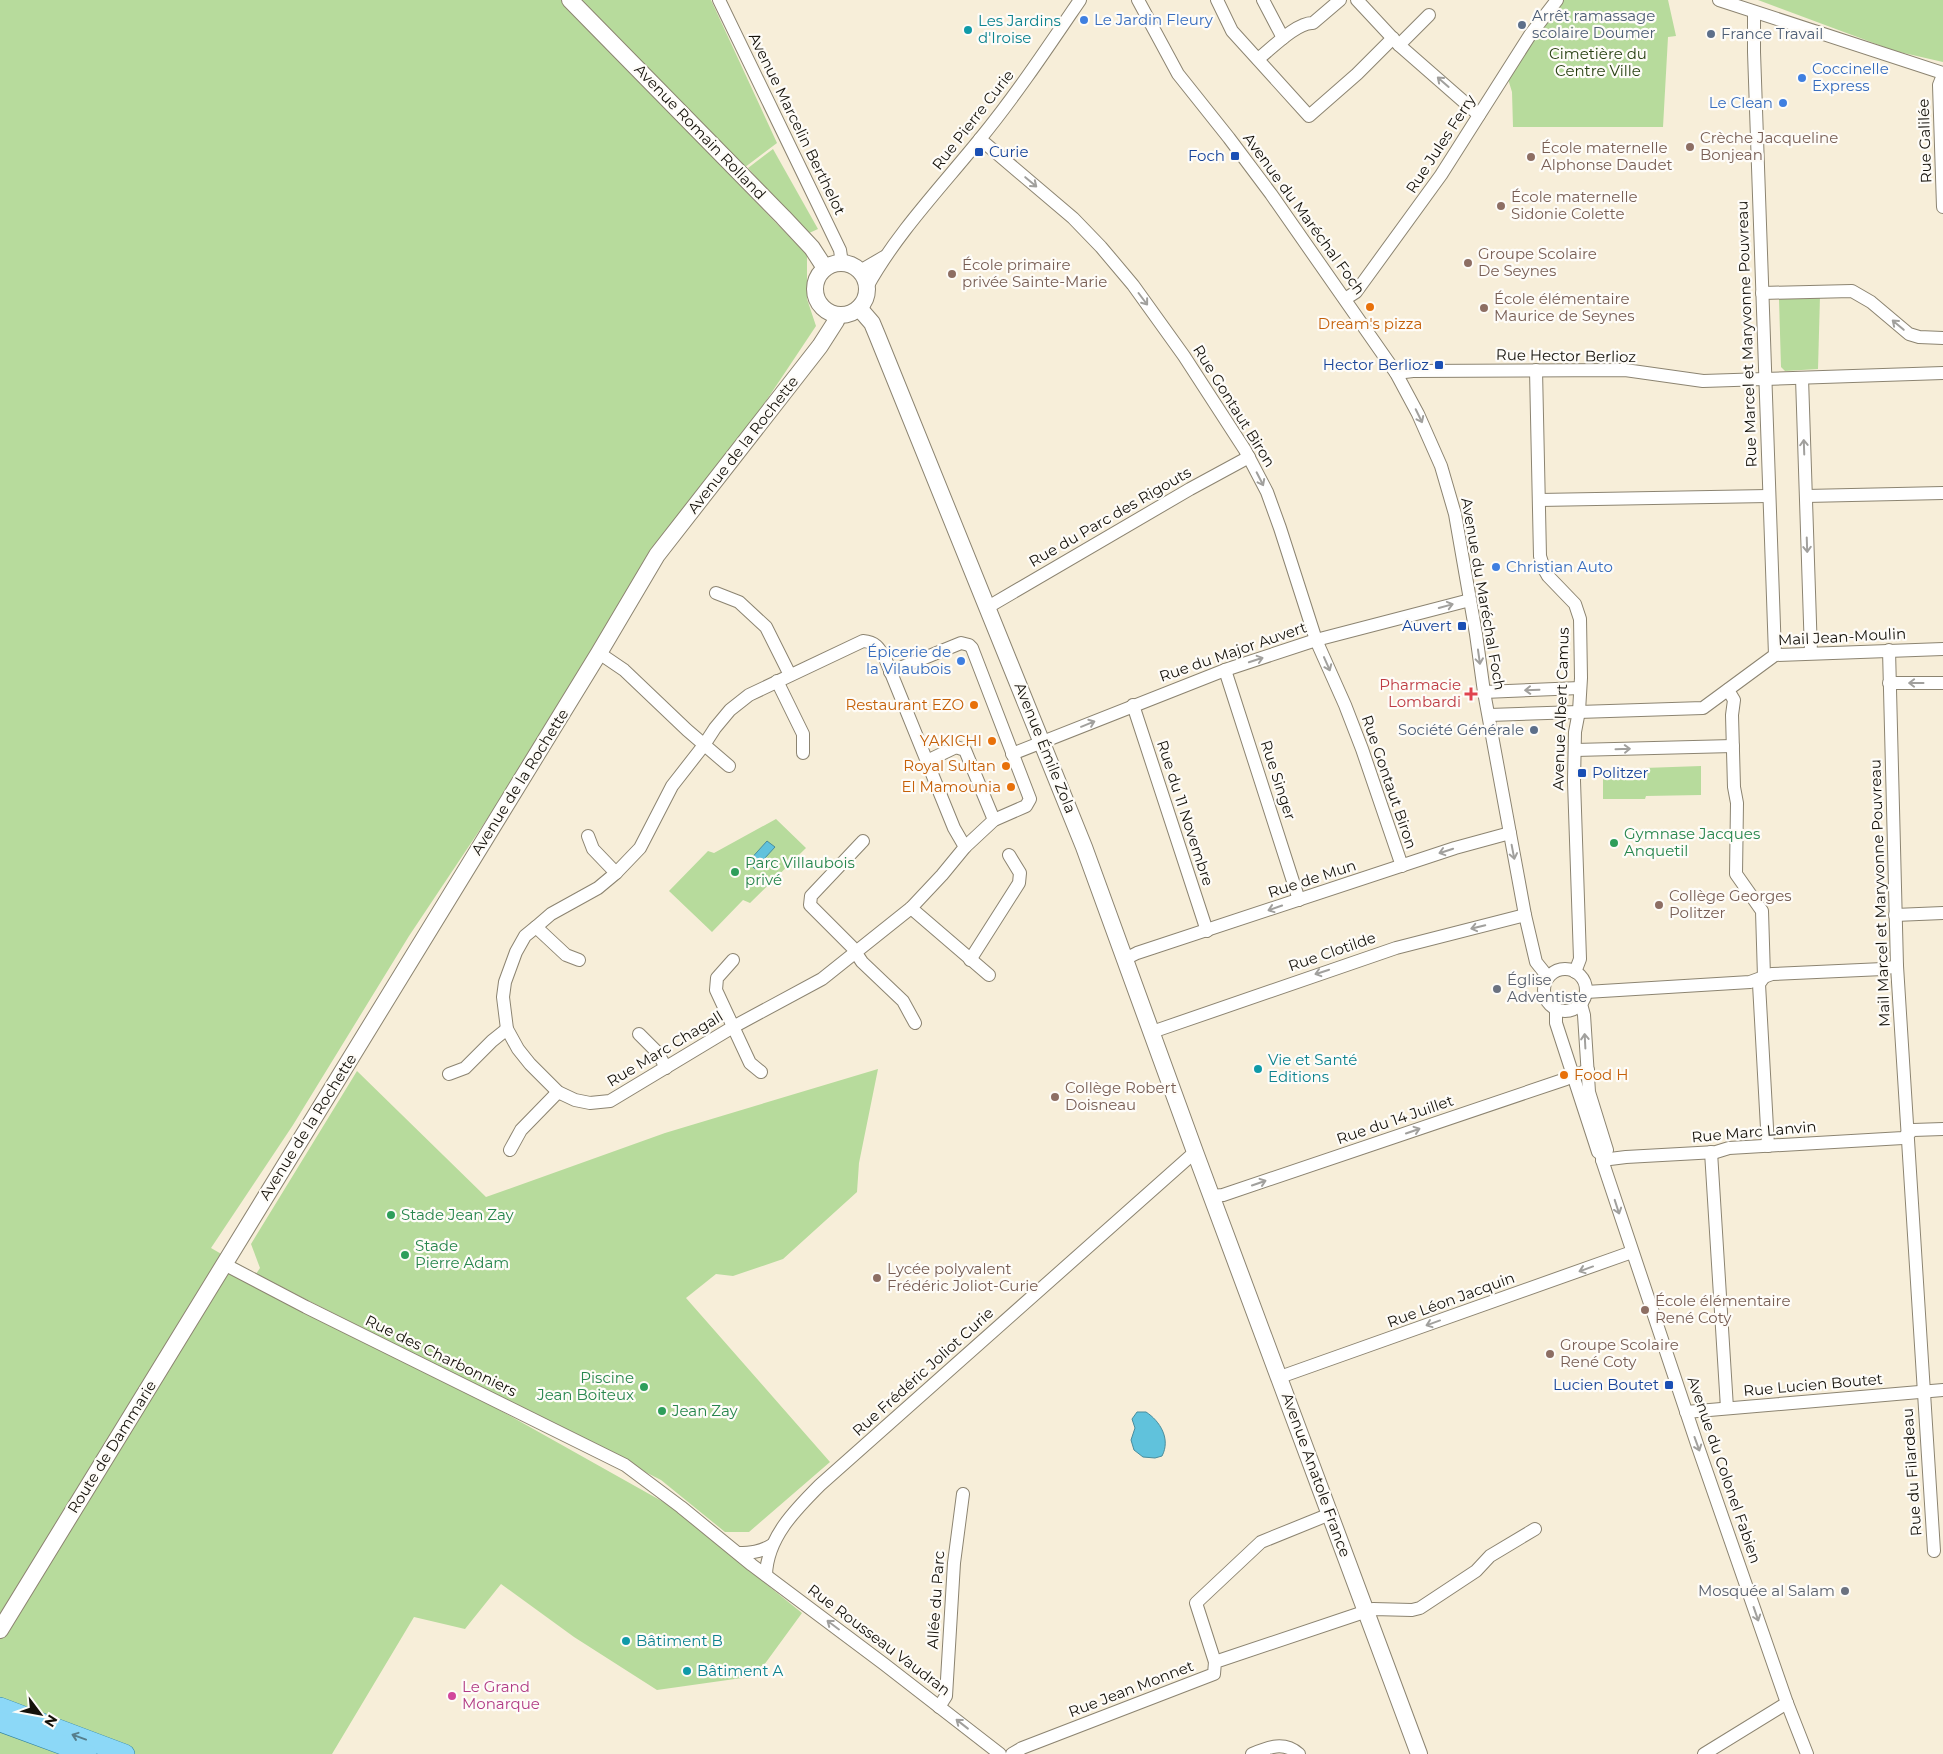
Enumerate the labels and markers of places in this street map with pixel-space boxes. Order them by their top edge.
place label: Arrêt ramassage scolaire Doumer [1532,6,1656,42]
place label: Le Jardin Fleury [1094,10,1214,29]
place label: Les Jardins d'Iroise [978,11,1061,47]
marker: Le Jardin Fleury [1078,14,1090,26]
marker: Arrêt ramassage scolaire Doumer [1516,19,1528,31]
marker: Les Jardins d'Iroise [962,24,974,36]
place label: France Travail [1721,24,1823,43]
marker: France Travail [1705,28,1717,40]
place label: Coccinelle Express [1812,59,1889,95]
marker: Coccinelle Express [1796,72,1808,84]
place label: Le Clean [1709,93,1773,112]
marker: Le Clean [1777,97,1789,109]
place label: Crèche Jacqueline Bonjean [1700,128,1838,164]
place label: École maternelle Alphonse Daudet [1541,138,1673,174]
marker: Crèche Jacqueline Bonjean [1684,141,1696,153]
place label: Curie [989,143,1028,161]
marker: Curie [973,146,985,158]
place label: Foch [1188,146,1225,165]
marker: Foch [1229,150,1241,162]
marker: École maternelle Alphonse Daudet [1525,151,1537,163]
place label: École maternelle Sidonie Colette [1511,187,1638,223]
marker: École maternelle Sidonie Colette [1495,200,1507,212]
place label: Groupe Scolaire De Seynes [1478,244,1597,280]
place label: École primaire privée Sainte-Marie [962,255,1107,291]
marker: Groupe Scolaire De Seynes [1462,257,1474,269]
marker: École primaire privée Sainte-Marie [946,268,958,280]
place label: École élémentaire Maurice de Seynes [1494,289,1635,325]
marker: Dream's pizza [1364,301,1376,313]
marker: École élémentaire Maurice de Seynes [1478,302,1490,314]
place label: Dream's pizza [1318,314,1422,333]
place label: Hector Berlioz [1323,355,1429,374]
marker: Hector Berlioz [1433,359,1445,371]
place label: Christian Auto [1506,557,1613,576]
marker: Christian Auto [1490,561,1502,573]
place label: Auvert [1402,616,1452,635]
marker: Auvert [1456,620,1468,632]
place label: Épicerie de la Vilaubois [866,642,951,678]
marker: Épicerie de la Vilaubois [955,655,967,667]
place label: Pharmacie Lombardi [1379,675,1461,711]
marker: Pharmacie Lombardi [1465,688,1477,700]
place label: Restaurant EZO [845,695,964,714]
marker: Restaurant EZO [968,699,980,711]
place label: Société Générale [1398,720,1524,739]
marker: Société Générale [1528,724,1540,736]
place label: YAKICHI [920,731,982,750]
marker: YAKICHI [986,735,998,747]
place label: Royal Sultan [903,756,996,775]
marker: Royal Sultan [1000,760,1012,772]
place label: Politzer [1592,763,1649,782]
marker: Politzer [1576,767,1588,779]
place label: El Mamounia [901,777,1001,796]
marker: El Mamounia [1005,781,1017,793]
place label: Gymnase Jacques Anquetil [1624,824,1760,860]
marker: Gymnase Jacques Anquetil [1608,837,1620,849]
place label: Parc Villaubois privé [745,853,855,889]
marker: Parc Villaubois privé [729,866,741,878]
place label: Collège Georges Politzer [1669,886,1792,922]
marker: Collège Georges Politzer [1653,899,1665,911]
place label: Église Adventiste [1507,970,1587,1006]
marker: Église Adventiste [1491,983,1503,995]
place label: Vie et Santé Editions [1268,1050,1357,1086]
marker: Vie et Santé Editions [1252,1063,1264,1075]
place label: Food H [1574,1065,1628,1084]
marker: Food H [1558,1069,1570,1081]
place label: Collège Robert Doisneau [1065,1078,1177,1114]
marker: Collège Robert Doisneau [1049,1091,1061,1103]
place label: Stade Jean Zay [401,1205,515,1224]
marker: Stade Jean Zay [385,1209,397,1221]
place label: Stade Pierre Adam [415,1236,509,1272]
marker: Stade Pierre Adam [399,1249,411,1261]
place label: Lycée polyvalent Frédéric Joliot-Curie [887,1259,1038,1295]
marker: Lycée polyvalent Frédéric Joliot-Curie [871,1272,883,1284]
place label: École élémentaire René Coty [1655,1291,1791,1327]
marker: École élémentaire René Coty [1639,1304,1651,1316]
place label: Groupe Scolaire René Coty [1560,1335,1679,1371]
marker: Groupe Scolaire René Coty [1544,1348,1556,1360]
place label: Piscine Jean Boiteux [536,1368,634,1404]
place label: Lucien Boutet [1553,1375,1659,1394]
marker: Lucien Boutet [1663,1379,1675,1391]
marker: Piscine Jean Boiteux [638,1381,650,1393]
place label: Jean Zay [671,1401,739,1420]
marker: Jean Zay [656,1405,668,1417]
place label: Mosquée al Salam [1698,1581,1835,1600]
marker: Mosquée al Salam [1839,1585,1851,1597]
place label: Bâtiment B [636,1631,723,1650]
marker: Bâtiment B [620,1635,632,1647]
place label: Bâtiment A [697,1661,783,1680]
marker: Bâtiment A [681,1665,693,1677]
place label: Le Grand Monarque [462,1677,540,1713]
marker: Le Grand Monarque [446,1690,458,1702]

